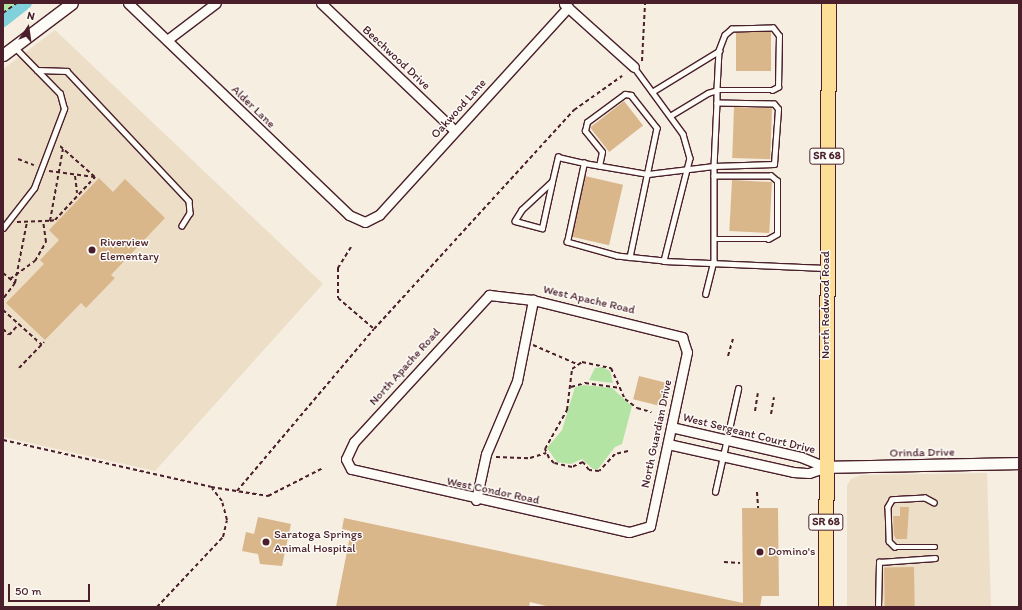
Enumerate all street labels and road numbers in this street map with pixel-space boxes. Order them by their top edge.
street label: Beechwood Drive [359,23,433,93]
street label: Oakwood Lane [428,76,490,142]
street label: Alder Lane [228,83,278,131]
road number: SR 68 [809,147,845,165]
street label: North Redwood Road [819,251,833,359]
street label: West Apache Road [541,282,637,318]
street label: North Apache Road [367,325,443,409]
street label: North Guardian Drive [638,378,676,490]
street label: West Sergeant Court Drive [681,410,817,458]
street label: Orinda Drive [889,445,955,461]
street label: West Condor Road [445,474,541,508]
road number: SR 68 [808,513,844,531]

